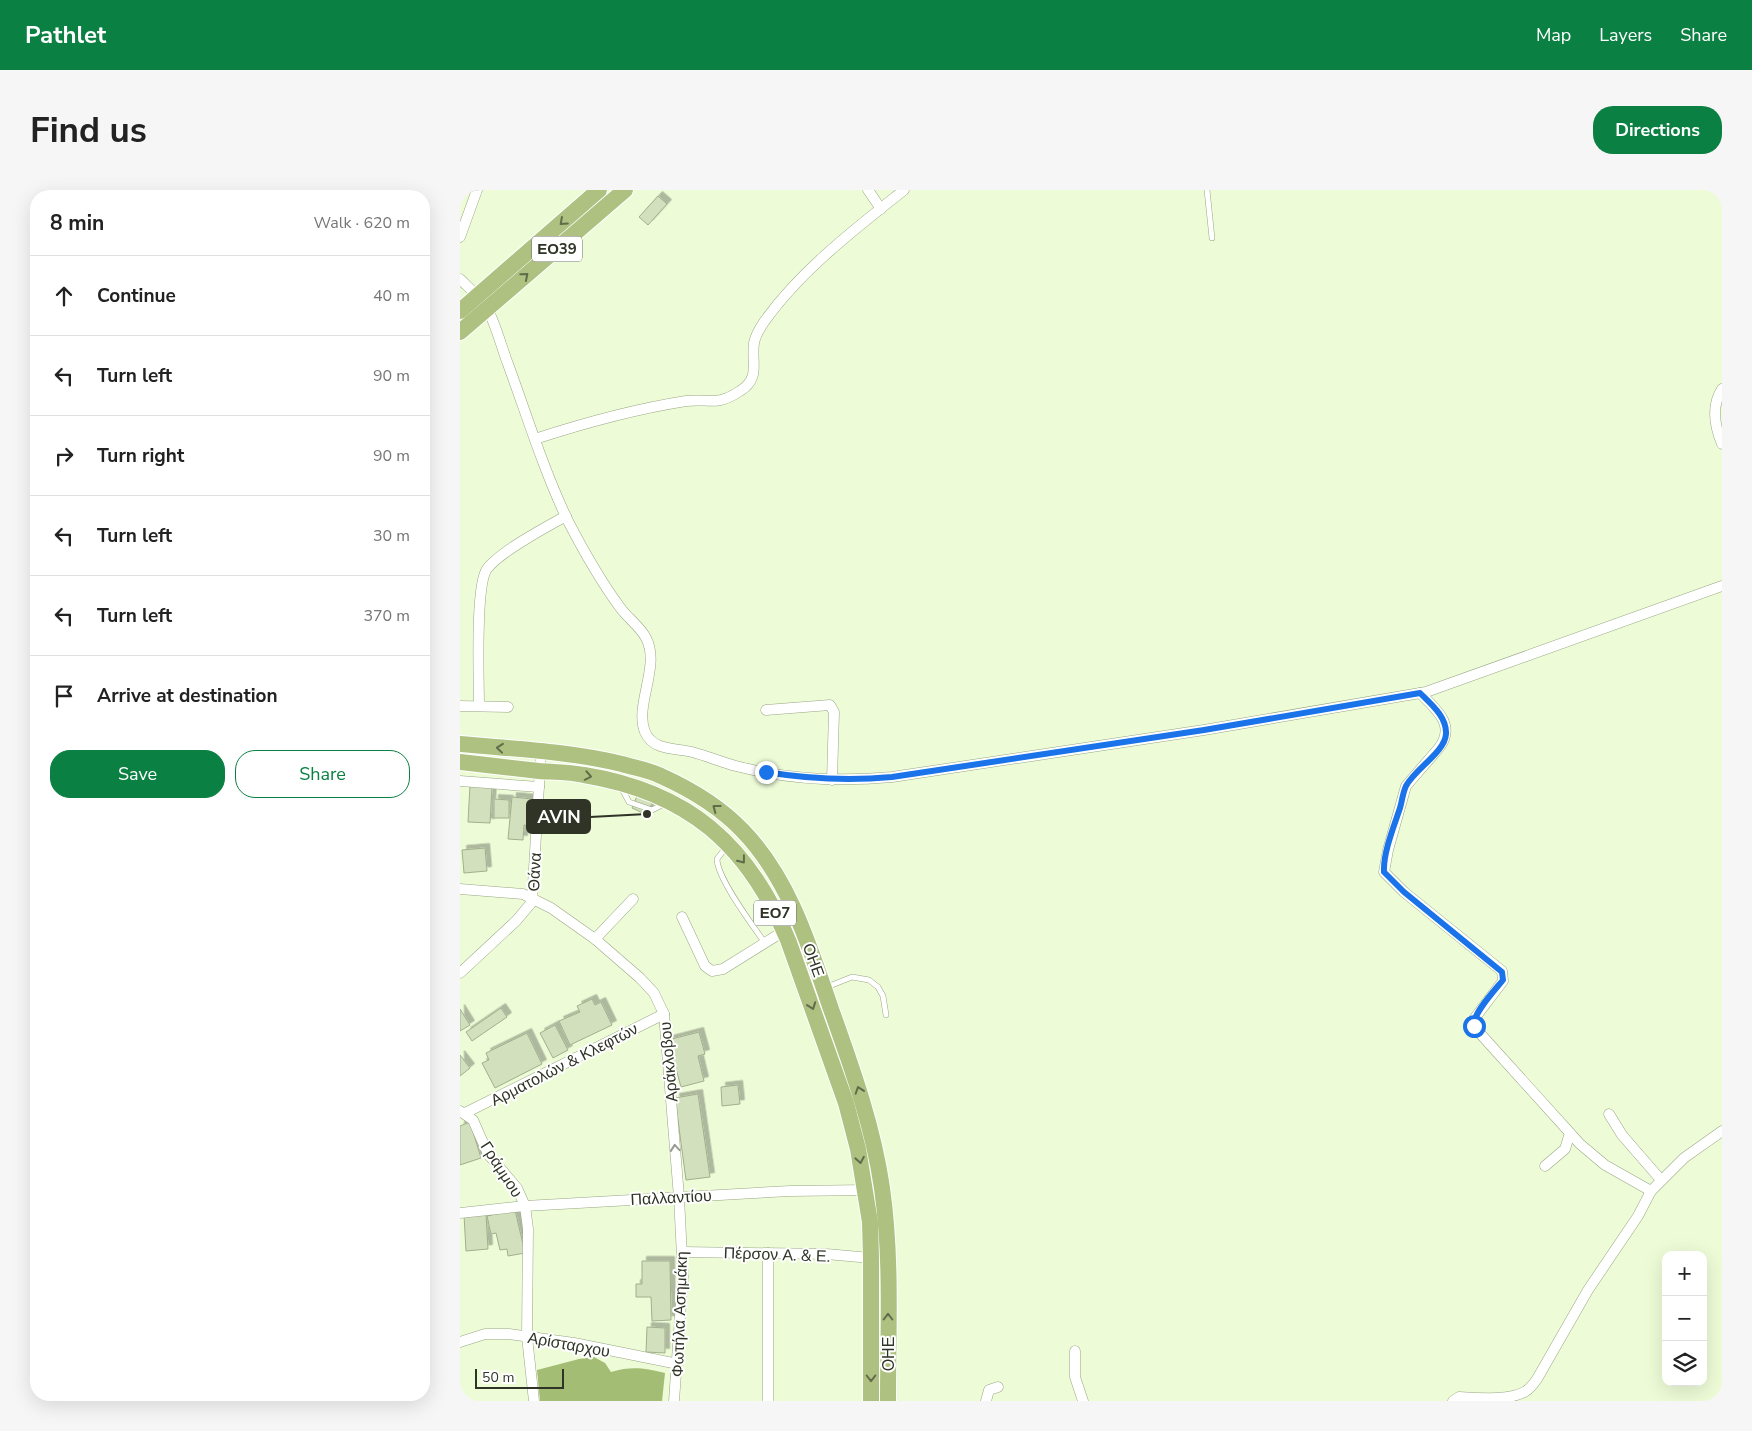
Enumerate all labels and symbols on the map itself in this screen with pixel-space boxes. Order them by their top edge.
one-way arrow [559,217,568,226]
road number: ΕΟ39 [532,236,582,262]
one-way arrow [519,273,528,282]
one-way arrow [496,743,504,754]
route end [755,761,778,784]
one-way arrow [584,770,592,780]
callout: AVIN [527,800,590,833]
text: AVIN [537,805,581,829]
one-way arrow [713,806,722,814]
street label: Θάνα [523,852,547,892]
one-way arrow [737,854,745,863]
road number: ΕΟ7 [754,900,796,926]
street label: ΟΗΕ [797,940,829,980]
one-way arrow [806,1001,816,1009]
route start [1463,1015,1486,1038]
street label: Αρματολών & Κλεφτών [487,1018,642,1112]
street label: Αράκλοβου [655,1021,683,1103]
one-way arrow [855,1087,865,1095]
street label: Γράμμου [475,1137,527,1202]
one-way arrow [670,1144,681,1152]
one-way arrow [855,1156,865,1165]
street label: Παλλαντίου [630,1185,712,1211]
street label: Πέρσον Α. & Ε. [723,1242,831,1268]
street label: Φωτήλα Ασημάκη [667,1251,693,1377]
one-way arrow [883,1313,893,1321]
street label: Αρίσταρχου [526,1327,612,1363]
street label: ΟΗΕ [878,1337,900,1371]
scale bar [475,1366,564,1389]
one-way arrow [866,1374,876,1382]

